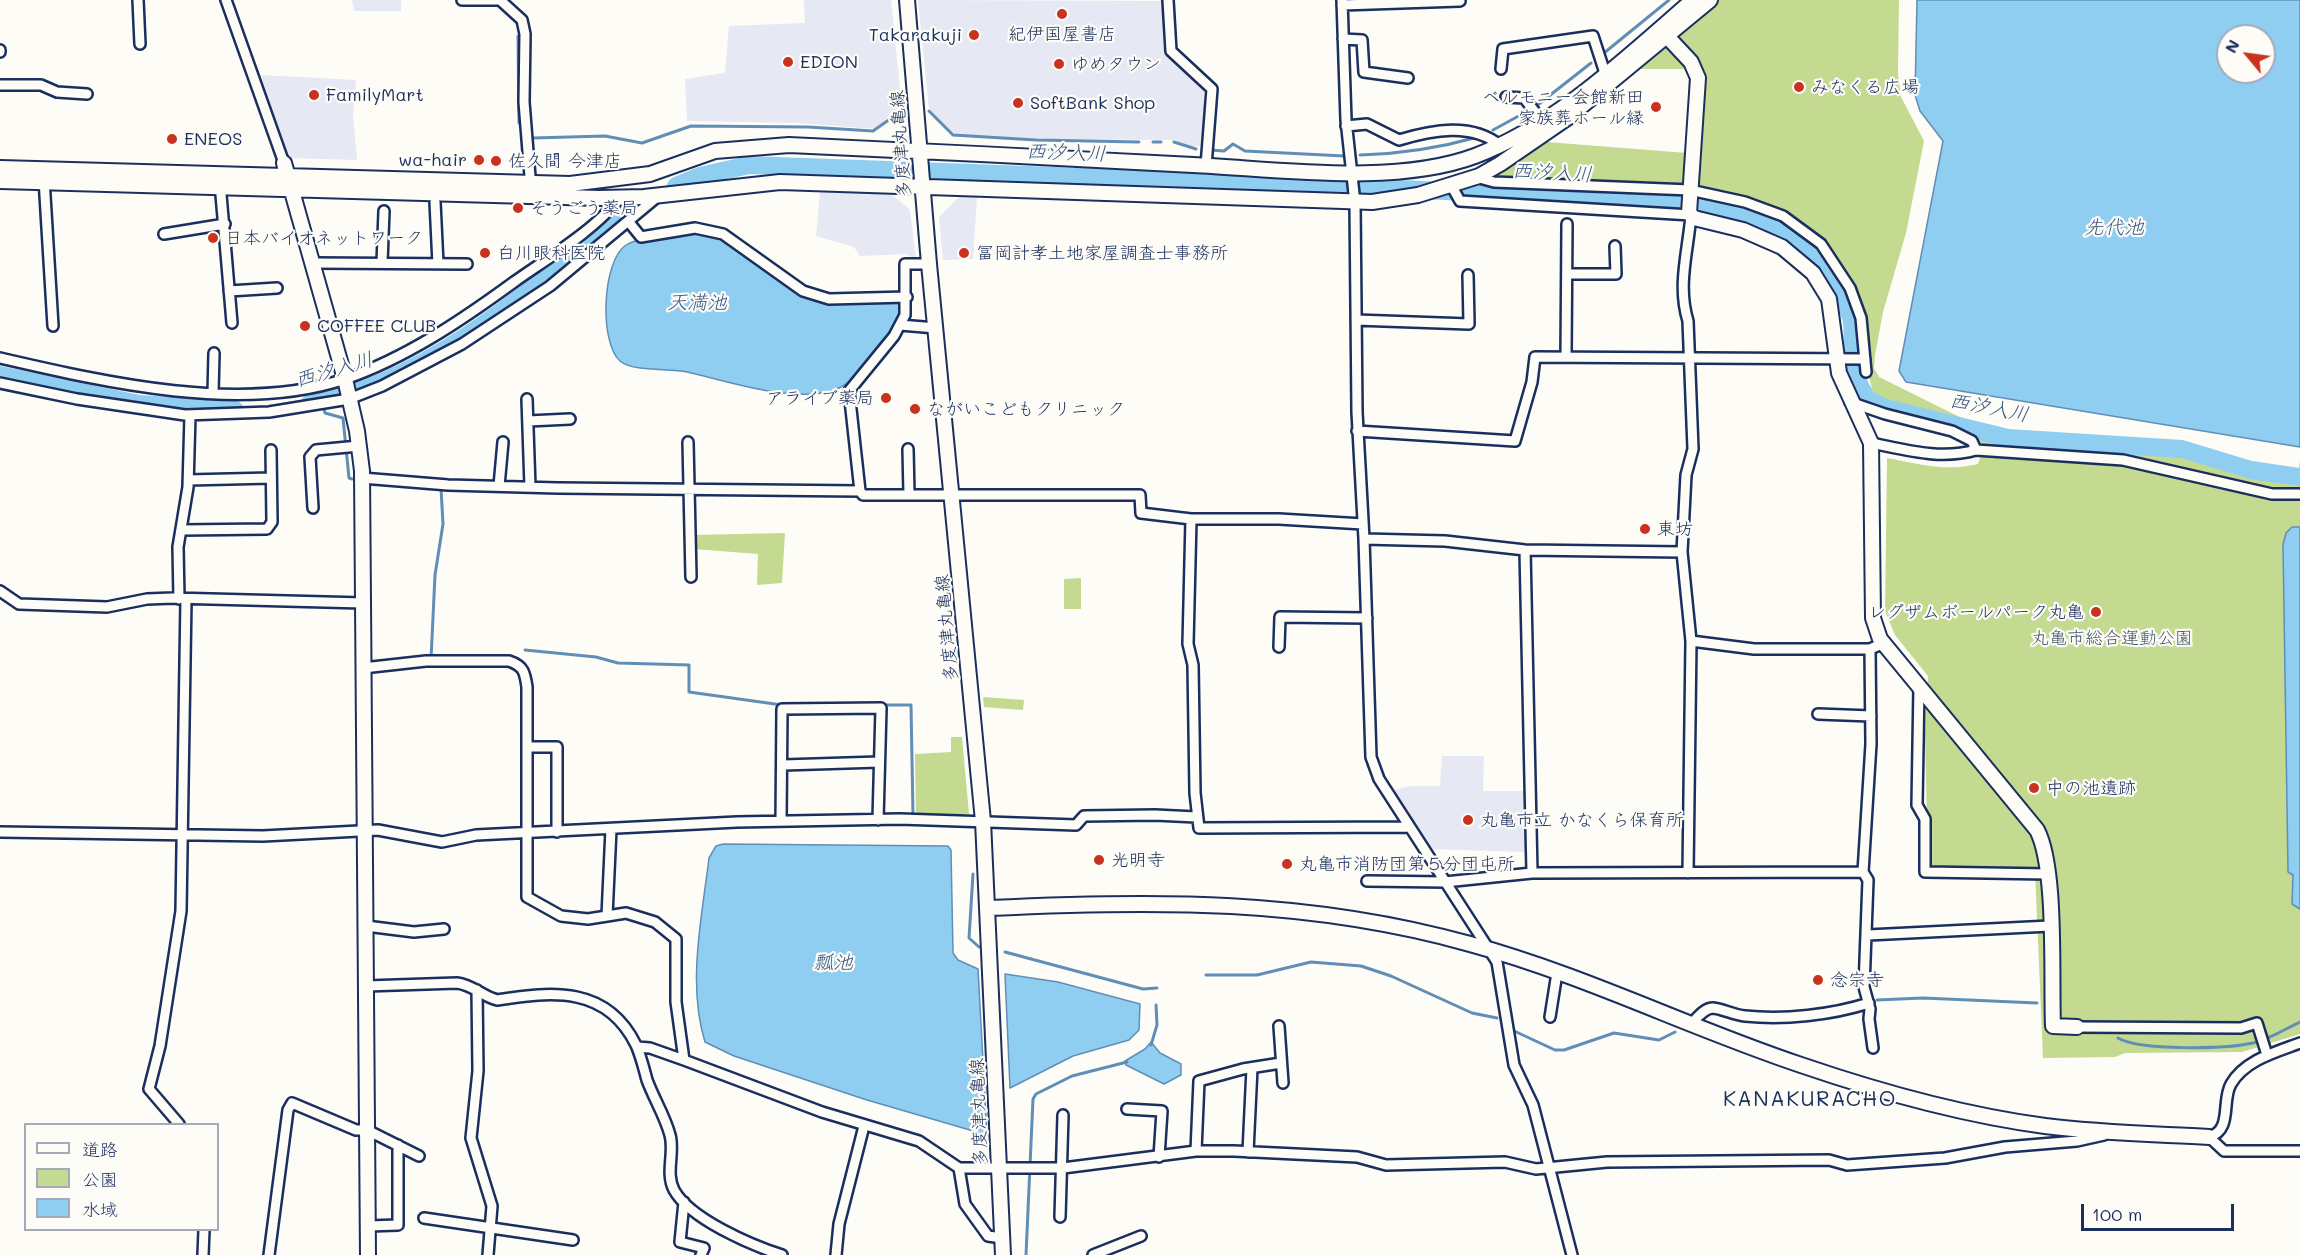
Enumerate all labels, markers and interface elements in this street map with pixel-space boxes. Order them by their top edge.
marker: 紀伊国屋書店 [1055,7,1069,21]
place label: 紀伊国屋書店 [1008,23,1116,45]
place label: Takarakuji [869,24,962,46]
north arrow [2216,24,2276,84]
marker: Takarakuji [967,28,981,42]
text: N [2219,36,2244,56]
place label: EDION [800,51,858,73]
place label: ゆめタウン [1071,53,1161,75]
marker: EDION [781,55,795,69]
marker: ゆめタウン [1052,57,1066,71]
place label: みなくる広場 [1811,76,1919,98]
marker: みなくる広場 [1792,80,1806,94]
place label: FamilyMart [326,84,424,106]
place label: ベルモニー会館新田 家族葬ホール縁 [1482,86,1644,128]
marker: FamilyMart [307,88,321,102]
street label: 多度津丸亀線 [886,89,916,199]
place label: SoftBank Shop [1030,92,1155,114]
marker: SoftBank Shop [1011,96,1025,110]
marker: ベルモニー会館新田 家族葬ホール縁 [1649,100,1663,114]
place label: ENEOS [184,128,242,150]
marker: ENEOS [165,132,179,146]
water label: 西汐入川 [1026,140,1106,166]
place label: wa-hair [398,149,467,171]
place label: 佐久間 今津店 [508,150,622,172]
marker: wa-hair [472,153,486,167]
marker: 佐久間 今津店 [489,154,503,168]
water label: 西汐入川 [1511,159,1593,187]
place label: そうごう薬局 [530,197,638,219]
marker: そうごう薬局 [511,201,525,215]
water label: 先代池 [2084,216,2144,240]
place label: 日本バイオネットワーク [225,227,423,249]
marker: 日本バイオネットワーク [206,231,220,245]
place label: 白川眼科医院 [497,242,605,264]
place label: 冨岡計孝土地家屋調査士事務所 [976,242,1228,264]
marker: 白川眼科医院 [478,246,492,260]
marker: 冨岡計孝土地家屋調査士事務所 [957,246,971,260]
water label: 天満池 [667,291,727,315]
place label: COFFEE CLUB [317,315,436,337]
marker: COFFEE CLUB [298,319,312,333]
water label: 西汐入川 [292,347,376,393]
place label: アライブ薬局 [766,387,874,409]
water label: 西汐入川 [1947,389,2031,427]
marker: アライブ薬局 [879,391,893,405]
place label: ながいこどもクリニック [927,398,1125,420]
marker: ながいこどもクリニック [908,402,922,416]
place label: 東坊 [1657,518,1693,540]
marker: 東坊 [1638,522,1652,536]
street label: 多度津丸亀線 [932,573,962,683]
place label: レグザムボールパーク丸亀 [1868,601,2084,623]
marker: レグザムボールパーク丸亀 [2089,605,2103,619]
park label: 丸亀市総合運動公園 [2031,627,2193,649]
place label: 中の池遺跡 [2046,777,2136,799]
marker: 中の池遺跡 [2027,781,2041,795]
place label: 丸亀市立 かなくら保育所 [1480,809,1684,831]
marker: 丸亀市立 かなくら保育所 [1461,813,1475,827]
place label: 光明寺 [1111,849,1165,871]
marker: 光明寺 [1092,853,1106,867]
place label: 丸亀市消防団第５分団屯所 [1299,853,1515,875]
marker: 丸亀市消防団第５分団屯所 [1280,857,1294,871]
water label: 瓢池 [813,951,853,975]
place label: 念宗寺 [1830,969,1884,991]
marker: 念宗寺 [1811,973,1825,987]
street label: 多度津丸亀線 [966,1058,992,1166]
district label: KANAKURACHO [1723,1087,1897,1113]
legend [24,1123,219,1231]
text: 道路 [82,1137,118,1161]
text: 公園 [82,1167,118,1191]
scale bar [2084,1192,2237,1230]
text: 水域 [82,1197,118,1221]
text: 100 m [2092,1202,2142,1226]

